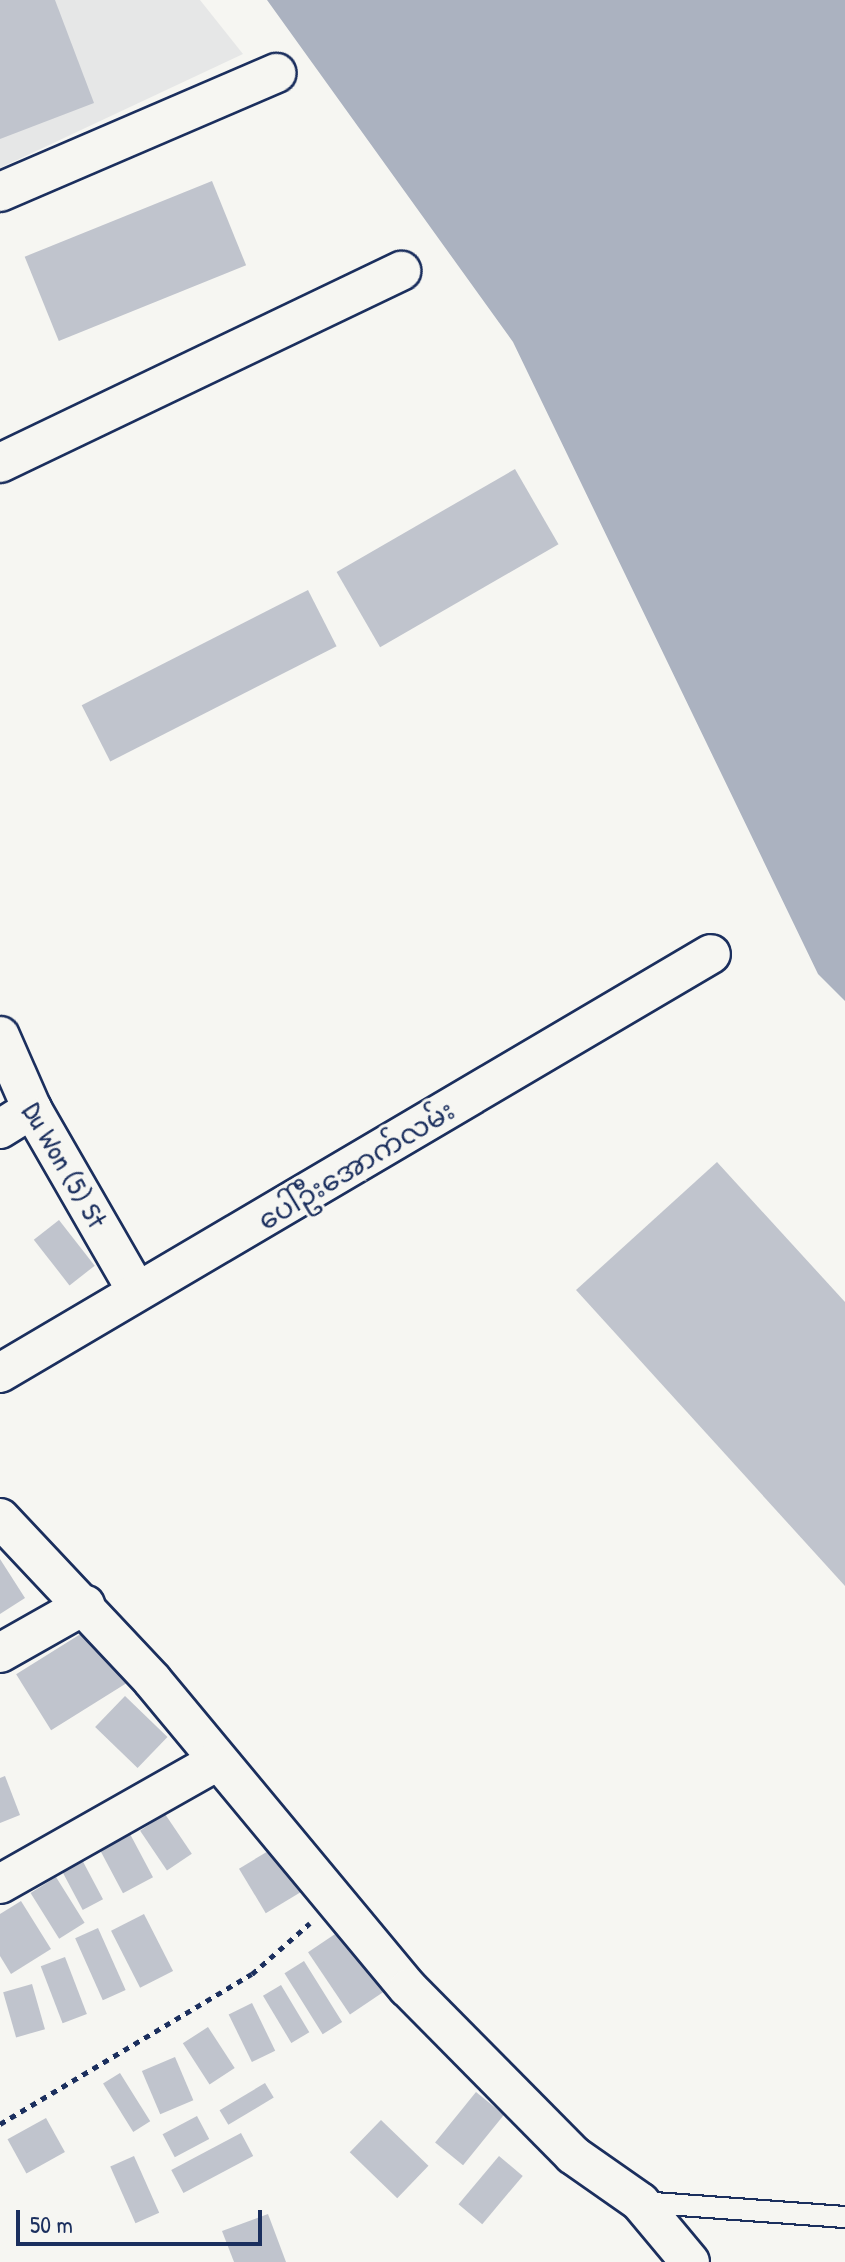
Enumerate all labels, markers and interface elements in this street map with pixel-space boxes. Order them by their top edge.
street label: ပေါ်ဦးအောက်လမ်း [252,1093,460,1237]
street label: Du Won (5) St [16,1096,114,1234]
scale bar [20,2194,266,2244]
text: 50 m [30,2208,73,2240]

